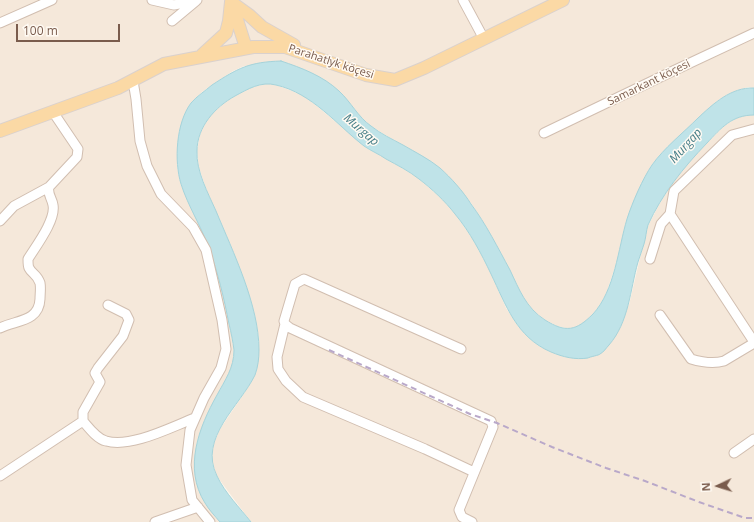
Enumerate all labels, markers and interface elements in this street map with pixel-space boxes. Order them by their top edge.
scale bar [18,16,122,42]
text: 100 m [23,22,58,39]
street label: Parahatlyk köçesi [287,42,375,82]
street label: Samarkant köçesi [606,57,692,109]
water label: Murgap [341,111,381,149]
water label: Murgap [667,126,705,166]
north arrow [698,466,738,506]
text: N [698,482,713,492]

